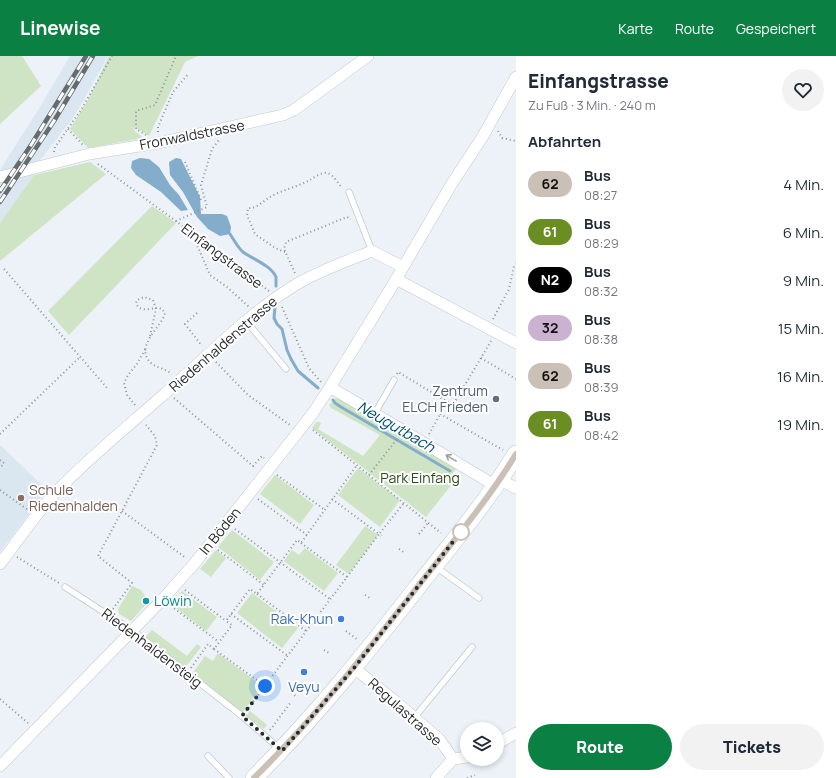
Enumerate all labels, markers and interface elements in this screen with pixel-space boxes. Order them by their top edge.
text: Linewise [20,15,101,41]
text: Karte [618,19,653,38]
text: Route [675,19,714,38]
text: Gespeichert [736,19,816,38]
text: Einfangstrasse [528,68,669,94]
button: heart [782,69,824,111]
text: Zu Fuß · 3 Min. · 240 m [528,96,656,114]
street label: Fronwaldstrasse [138,115,246,154]
text: Abfahrten [528,131,601,152]
text: Bus [584,165,611,186]
text: 62 [541,174,559,193]
text: 4 Min. [783,174,824,195]
text: 08:27 [584,186,617,204]
text: Bus [584,213,611,234]
street label: Einfangstrasse [178,219,267,292]
text: 61 [543,222,557,241]
text: 6 Min. [783,222,824,243]
text: 08:29 [584,234,619,252]
text: Bus [584,261,611,282]
text: N2 [541,270,559,289]
text: 9 Min. [783,270,824,291]
text: 08:32 [584,282,618,300]
street label: Riedenhaldenstrasse [165,291,281,396]
text: Bus [584,309,611,330]
text: 32 [542,318,558,337]
text: 15 Min. [778,318,824,339]
text: 08:38 [584,330,618,348]
text: Bus [584,357,611,378]
text: 62 [541,366,559,385]
text: 16 Min. [777,366,824,387]
text: 08:39 [584,378,619,396]
place label: Zentrum ELCH Frieden [402,381,488,416]
marker: Zentrum ELCH Frieden [491,394,501,404]
water label: Neugutbach [354,396,440,458]
text: Bus [584,405,611,426]
text: 61 [543,414,557,433]
text: 19 Min. [777,414,824,435]
text: 08:42 [584,426,618,444]
one-way arrow [445,454,457,462]
park label: Park Einfang [380,468,460,487]
place label: Schule Riedenhalden [29,480,118,515]
marker: Schule Riedenhalden [16,493,26,503]
street label: In Böden [195,503,245,558]
unlabelled marker [452,523,470,541]
place label: Löwin [154,591,191,610]
marker: Löwin [141,596,151,606]
street label: Riedenhaldensteig [98,604,206,692]
place label: Rak-Khun [271,609,333,628]
marker: Rak-Khun [336,614,346,624]
marker: Veyu [299,667,309,677]
street label: Regulastrasse [364,673,446,750]
your location [255,676,275,696]
place label: Veyu [288,677,320,696]
map controls [460,722,504,766]
button: layers [460,722,504,766]
button: Route [528,724,672,770]
button: Tickets [680,724,824,770]

